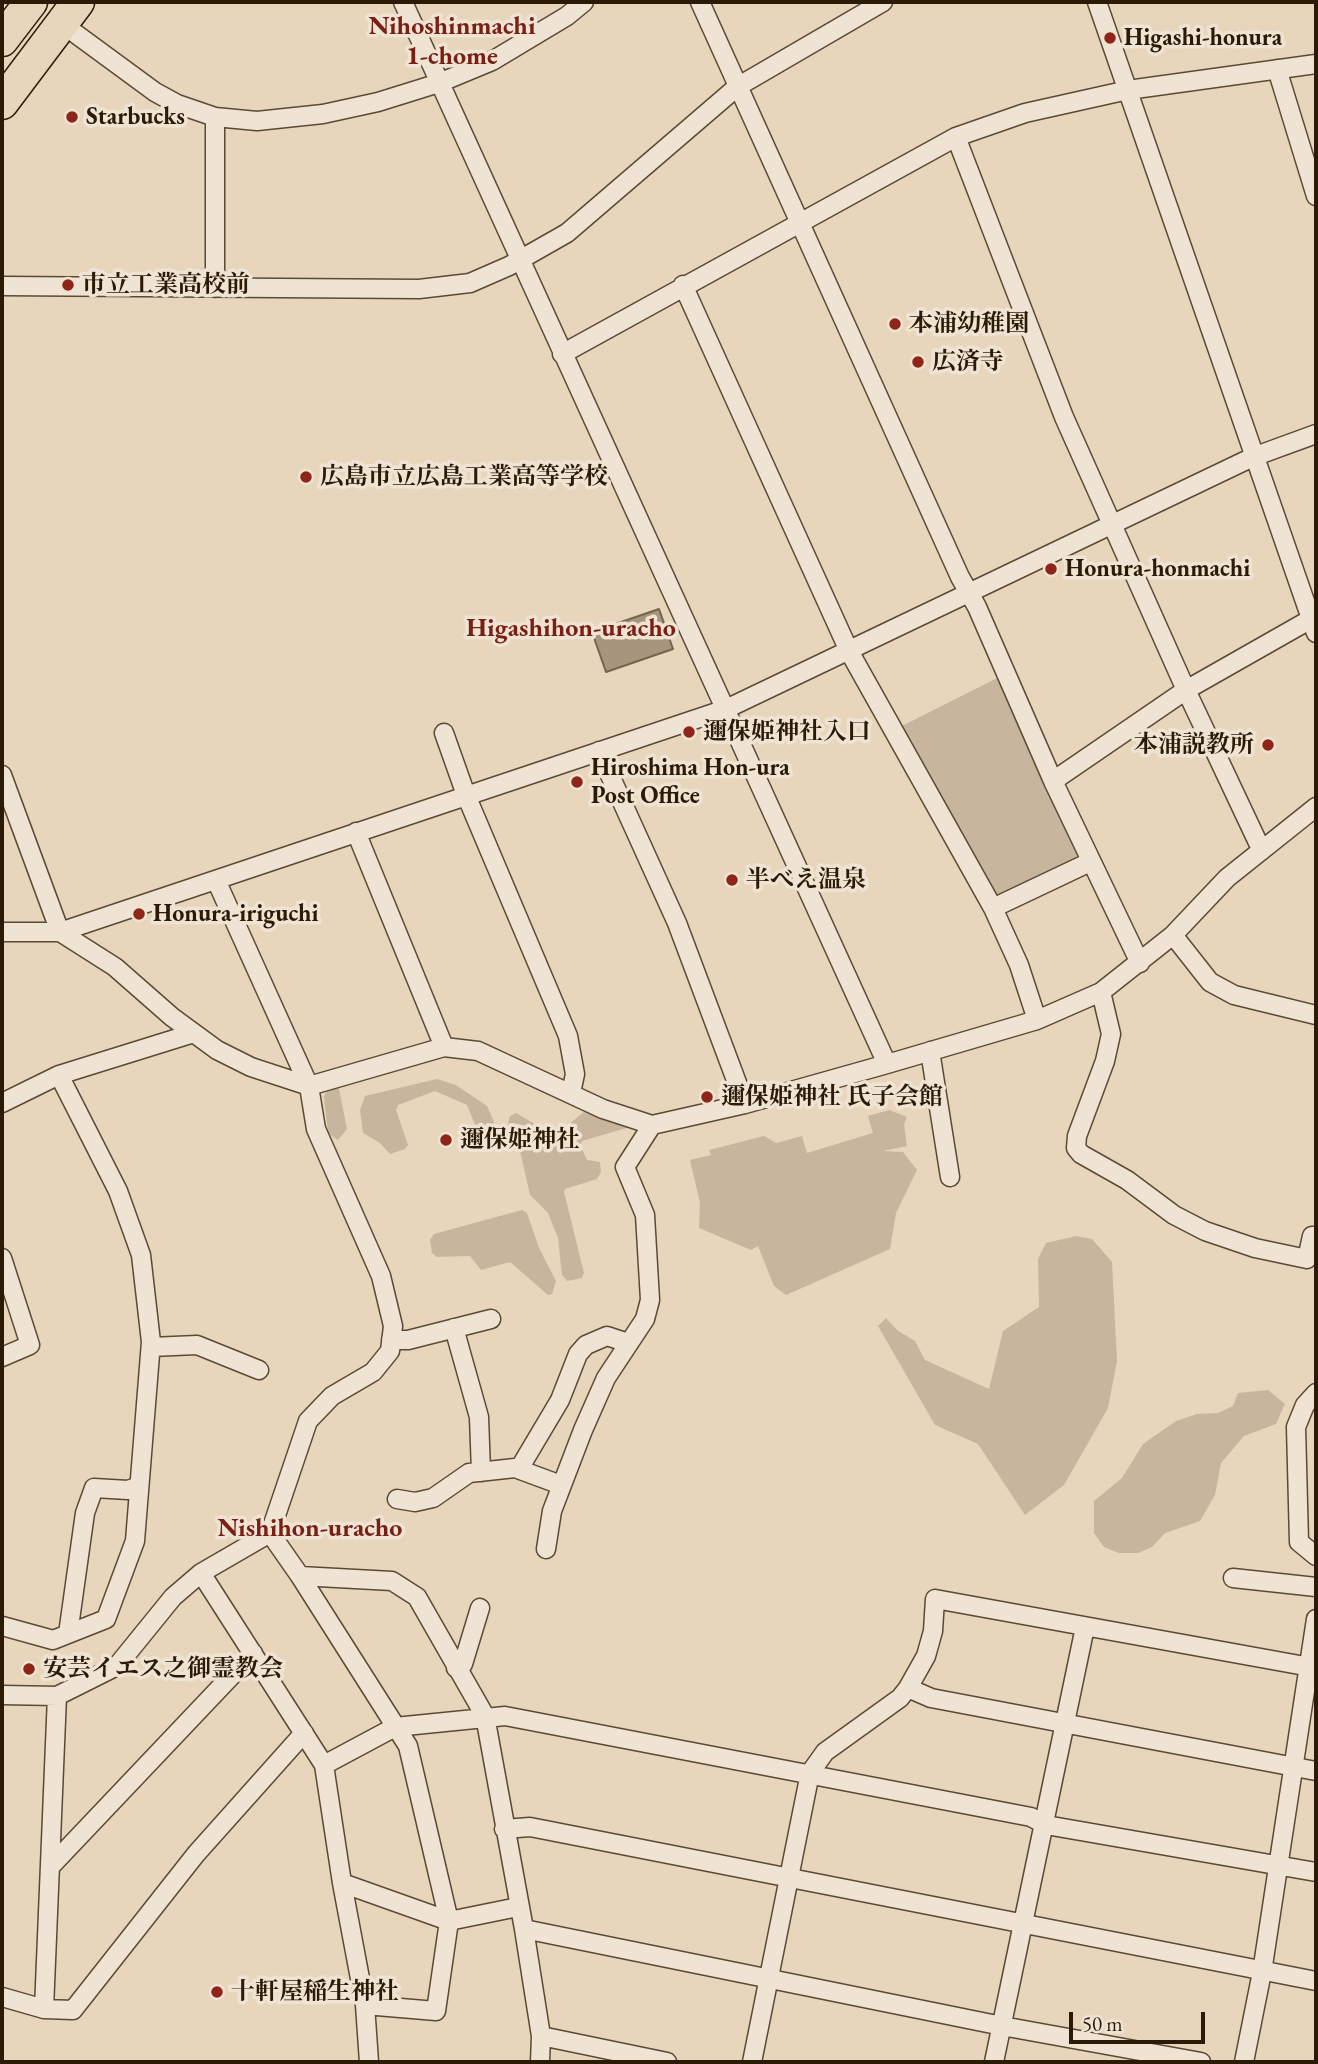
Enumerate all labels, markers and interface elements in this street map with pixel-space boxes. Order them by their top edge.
district label: Nihoshinmachi 1-chome [368,11,536,72]
place label: Higashi-honura [1124,24,1282,52]
marker: Higashi-honura [1102,30,1118,46]
place label: Starbucks [86,103,185,131]
marker: Starbucks [64,109,80,125]
place label: 市立工業高校前 [82,271,250,299]
marker: 市立工業高校前 [60,277,76,293]
place label: 本浦幼稚園 [909,310,1029,338]
marker: 本浦幼稚園 [887,316,903,332]
place label: 広済寺 [932,348,1004,376]
marker: 広済寺 [910,354,926,370]
place label: 広島市立広島工業高等学校 [320,463,608,491]
marker: 広島市立広島工業高等学校 [298,469,314,485]
place label: Honura-honmachi [1065,555,1250,583]
marker: Honura-honmachi [1043,561,1059,577]
district label: Higashihon-uracho [466,613,676,645]
place label: 邇保姫神社入口 [703,718,871,746]
marker: 邇保姫神社入口 [681,724,697,740]
place label: 本浦説教所 [1134,731,1254,759]
marker: 本浦説教所 [1260,737,1276,753]
place label: Hiroshima Hon-ura Post Office [591,754,790,810]
marker: Hiroshima Hon-ura Post Office [569,774,585,790]
place label: 半べえ温泉 [746,866,866,894]
marker: 半べえ温泉 [724,872,740,888]
place label: Honura-iriguchi [153,900,319,928]
marker: Honura-iriguchi [131,906,147,922]
place label: 邇保姫神社 氏子会館 [721,1083,943,1111]
marker: 邇保姫神社 氏子会館 [699,1089,715,1105]
place label: 邇保姫神社 [460,1126,580,1154]
marker: 邇保姫神社 [438,1132,454,1148]
district label: Nishihon-uracho [218,1513,402,1545]
place label: 安芸イエス之御霊教会 [43,1655,283,1683]
marker: 安芸イエス之御霊教会 [21,1661,37,1677]
place label: 十軒屋稲生神社 [231,1978,399,2006]
marker: 十軒屋稲生神社 [209,1984,225,2000]
scale bar [1073,1997,1210,2041]
text: 50 m [1082,2010,1123,2037]

